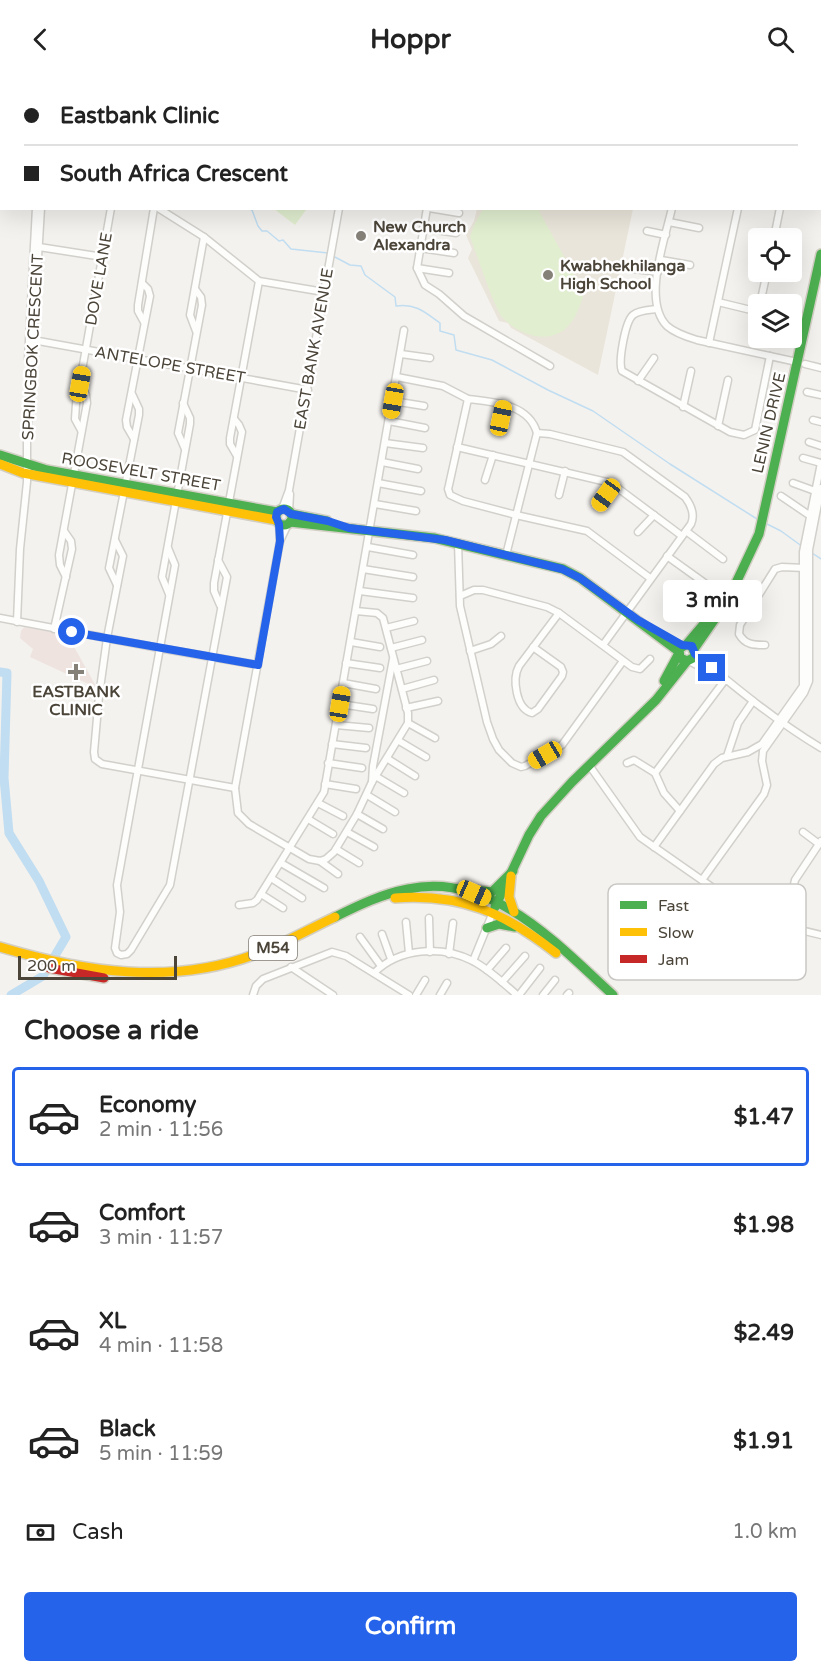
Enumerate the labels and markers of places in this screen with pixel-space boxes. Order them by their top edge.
place label: New Church Alexandra [373,217,466,255]
marker: New Church Alexandra [354,229,368,243]
place label: Kwabhekhilanga High School [560,256,685,294]
marker: Kwabhekhilanga High School [541,268,555,282]
marker: EASTBANK CLINIC [67,663,85,681]
place label: EASTBANK CLINIC [32,682,120,720]

